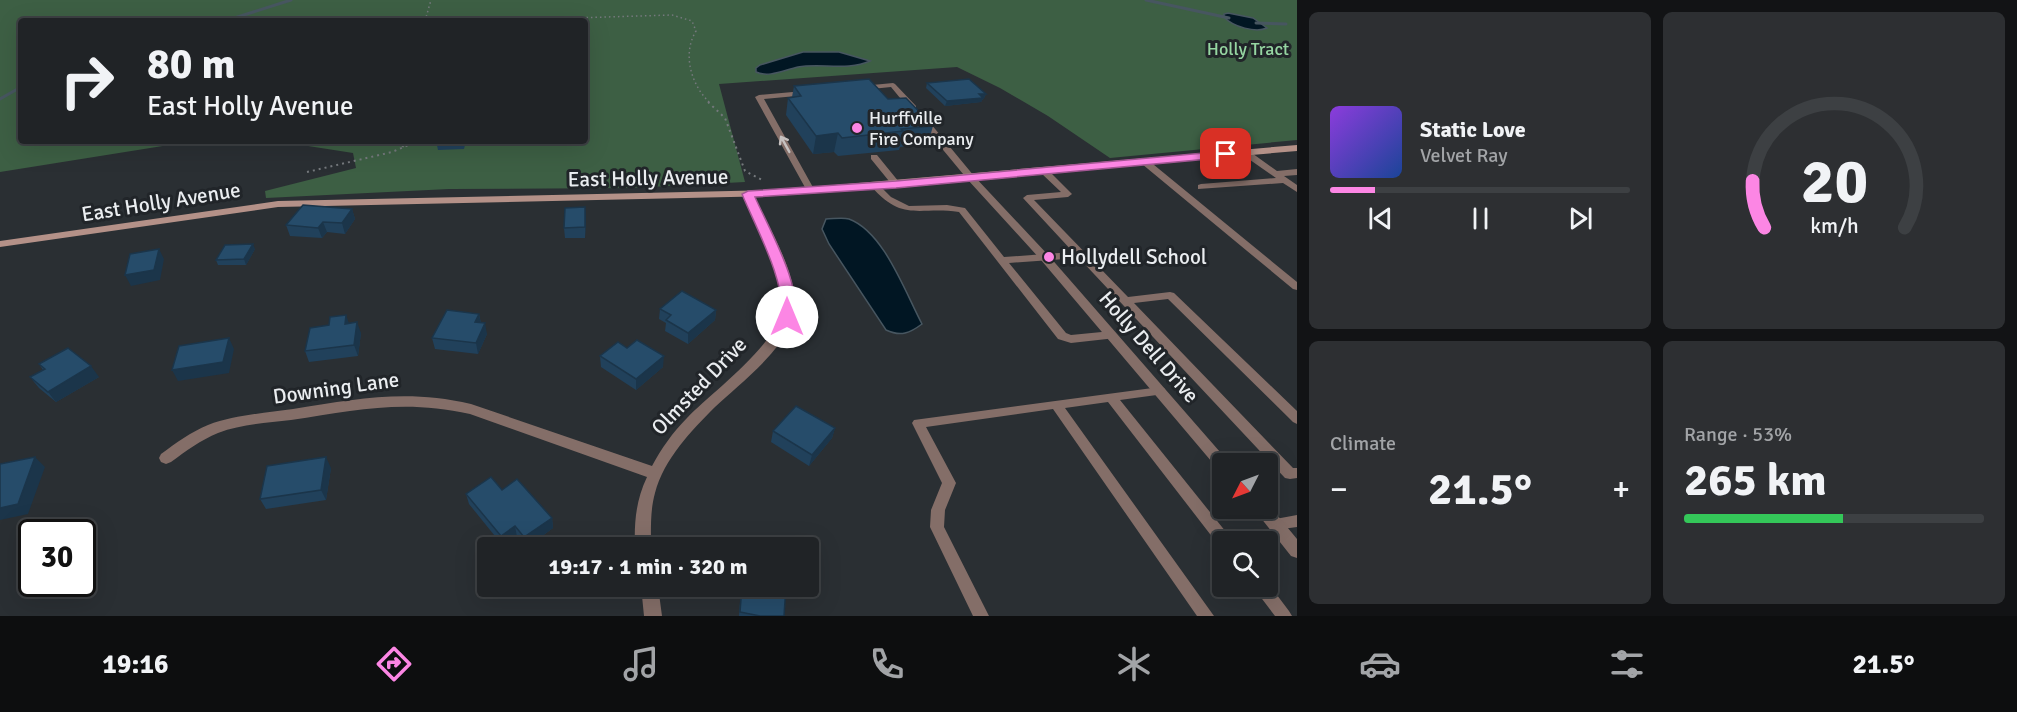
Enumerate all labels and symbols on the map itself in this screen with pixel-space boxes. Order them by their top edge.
park label: Holly Tract [1207,38,1289,60]
place label: Hurffville Fire Company [869,107,974,150]
marker: Hurffville Fire Company [850,121,864,135]
pin [1200,128,1251,179]
one-way arrow [778,136,790,153]
street label: East Holly Avenue [567,164,729,192]
street label: East Holly Avenue [80,177,242,227]
place label: Hollydell School [1061,244,1207,270]
marker: Hollydell School [1042,250,1056,264]
position arrow [755,285,819,349]
street label: Holly Dell Drive [1094,286,1204,408]
street label: Olmsted Drive [646,332,752,440]
street label: Downing Lane [271,366,401,410]
north arrow [1212,453,1278,519]
speed limit sign: 30 [18,519,96,597]

